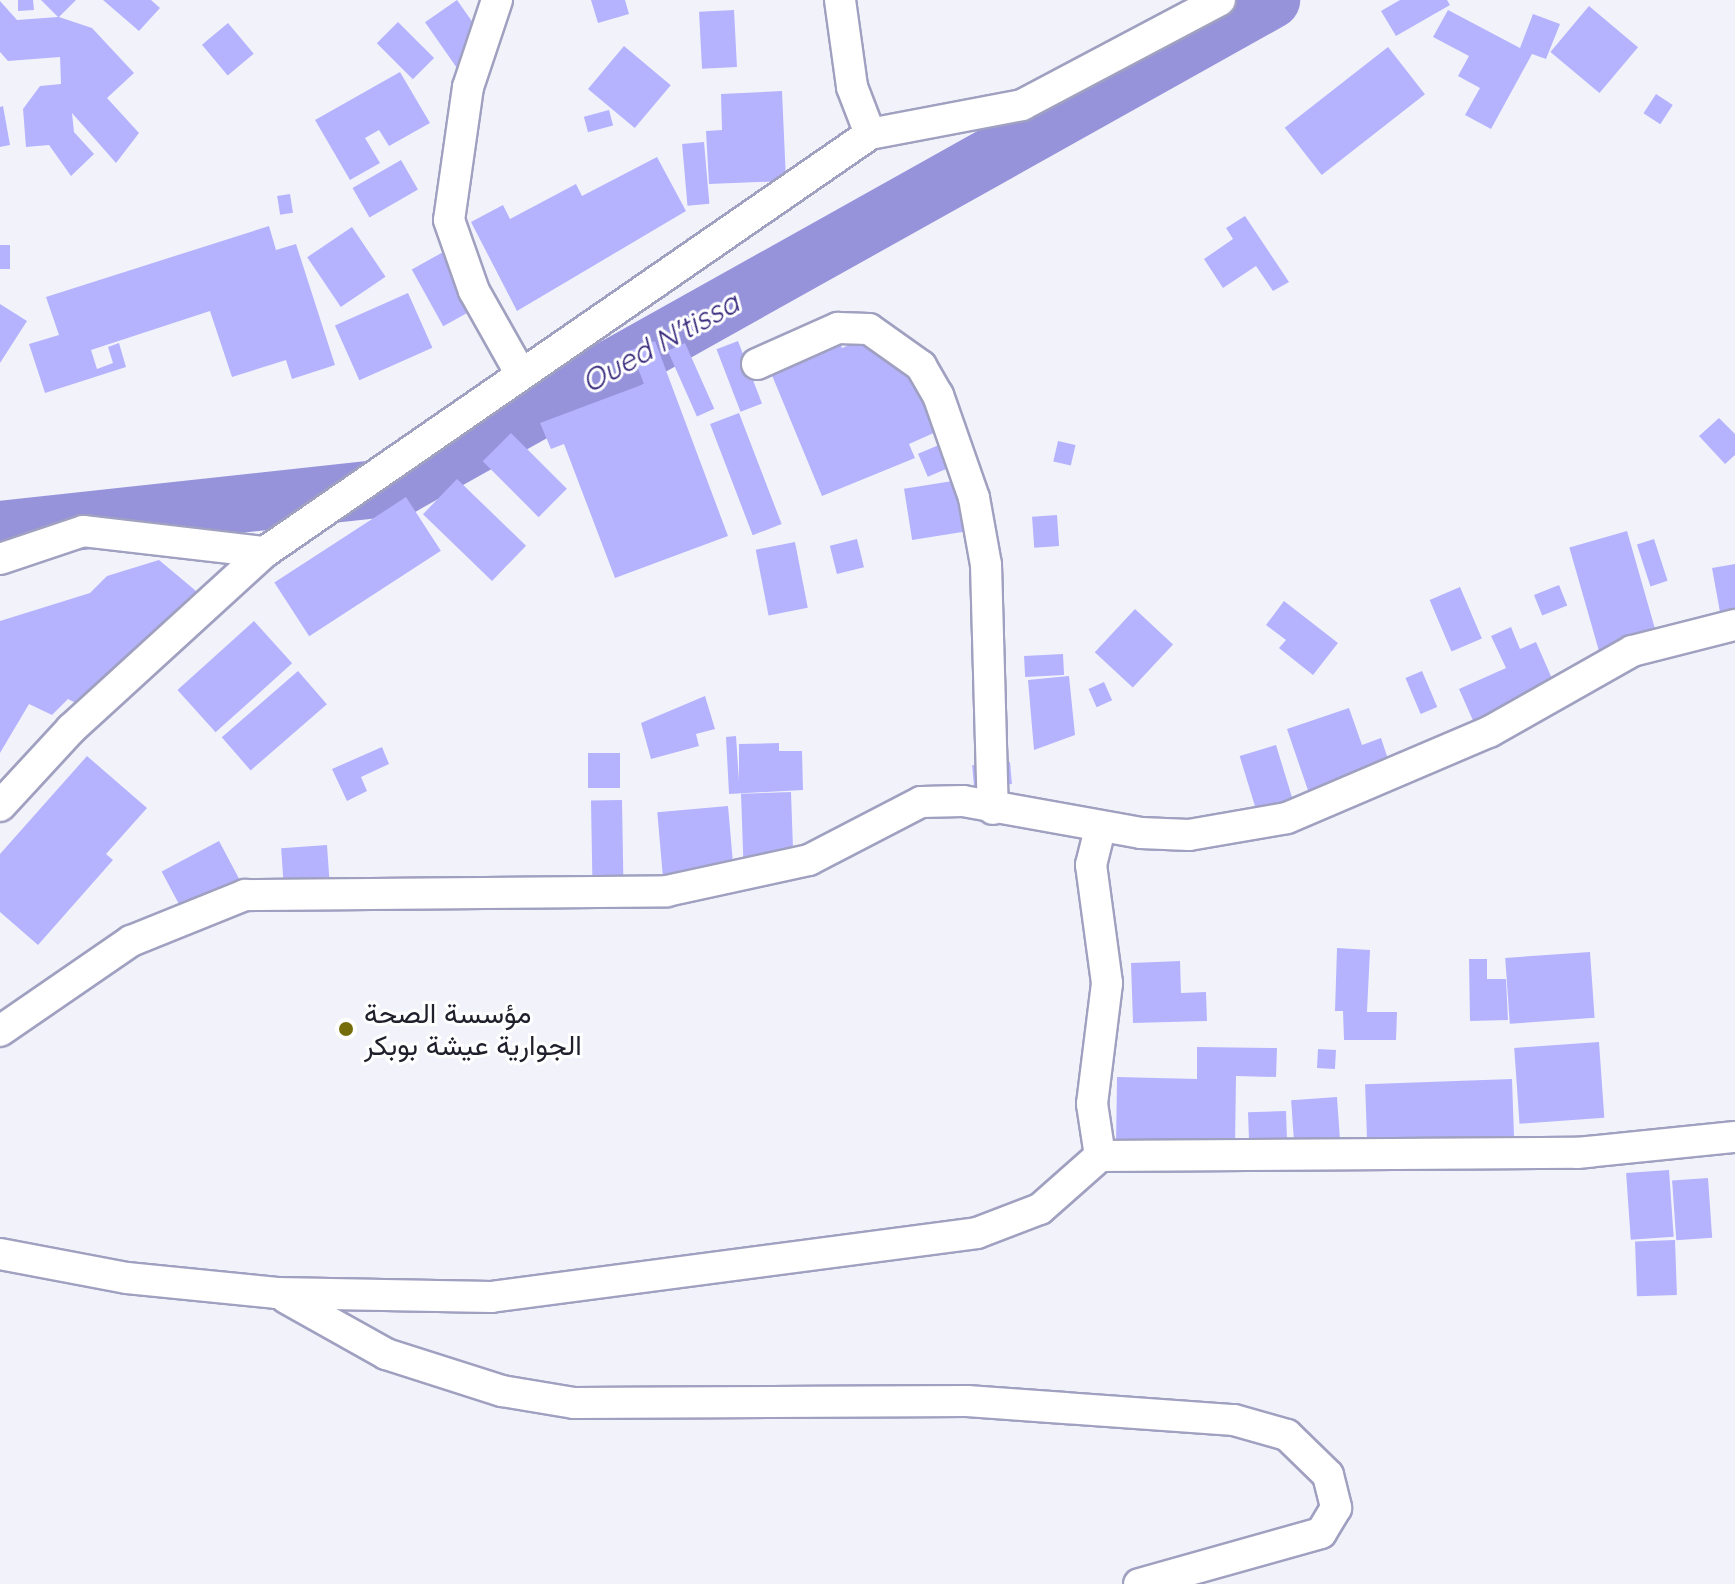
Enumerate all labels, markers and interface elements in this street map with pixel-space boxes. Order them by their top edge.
water label: Oued N'tissa [575,284,745,400]
place label: مؤسسة الصحة الجوارية عيشة بوبكر [364,996,582,1062]
marker: مؤسسة الصحة الجوارية عيشة بوبكر [335,1018,357,1040]

